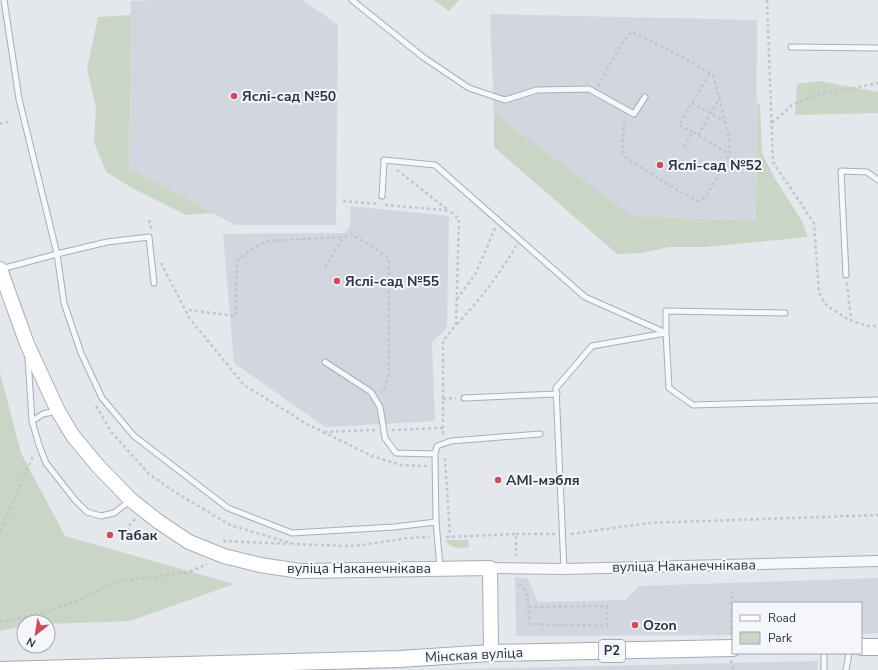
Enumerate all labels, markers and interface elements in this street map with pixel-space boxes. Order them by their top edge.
place label: Яслі-сад №50 [242,87,336,106]
marker: Яслі-сад №50 [229,91,239,101]
place label: Яслі-сад №52 [668,156,762,175]
marker: Яслі-сад №52 [655,160,665,170]
place label: Яслі-сад №55 [345,272,439,291]
marker: Яслі-сад №55 [332,276,342,286]
place label: AMI-мэбля [506,471,580,490]
marker: AMI-мэбля [493,475,503,485]
place label: Табак [118,526,158,545]
marker: Табак [105,530,115,540]
street label: вуліца Наканечнікава [612,555,756,577]
street label: вуліца Наканечнікава [287,559,431,578]
legend [732,602,862,654]
text: Road [768,610,796,626]
north arrow [16,614,56,654]
place label: Ozon [643,616,677,635]
marker: Ozon [630,620,640,630]
text: Park [768,630,793,646]
text: N [24,634,39,651]
road number: Р2 [599,640,625,662]
street label: Мінская вуліца [424,643,524,667]

